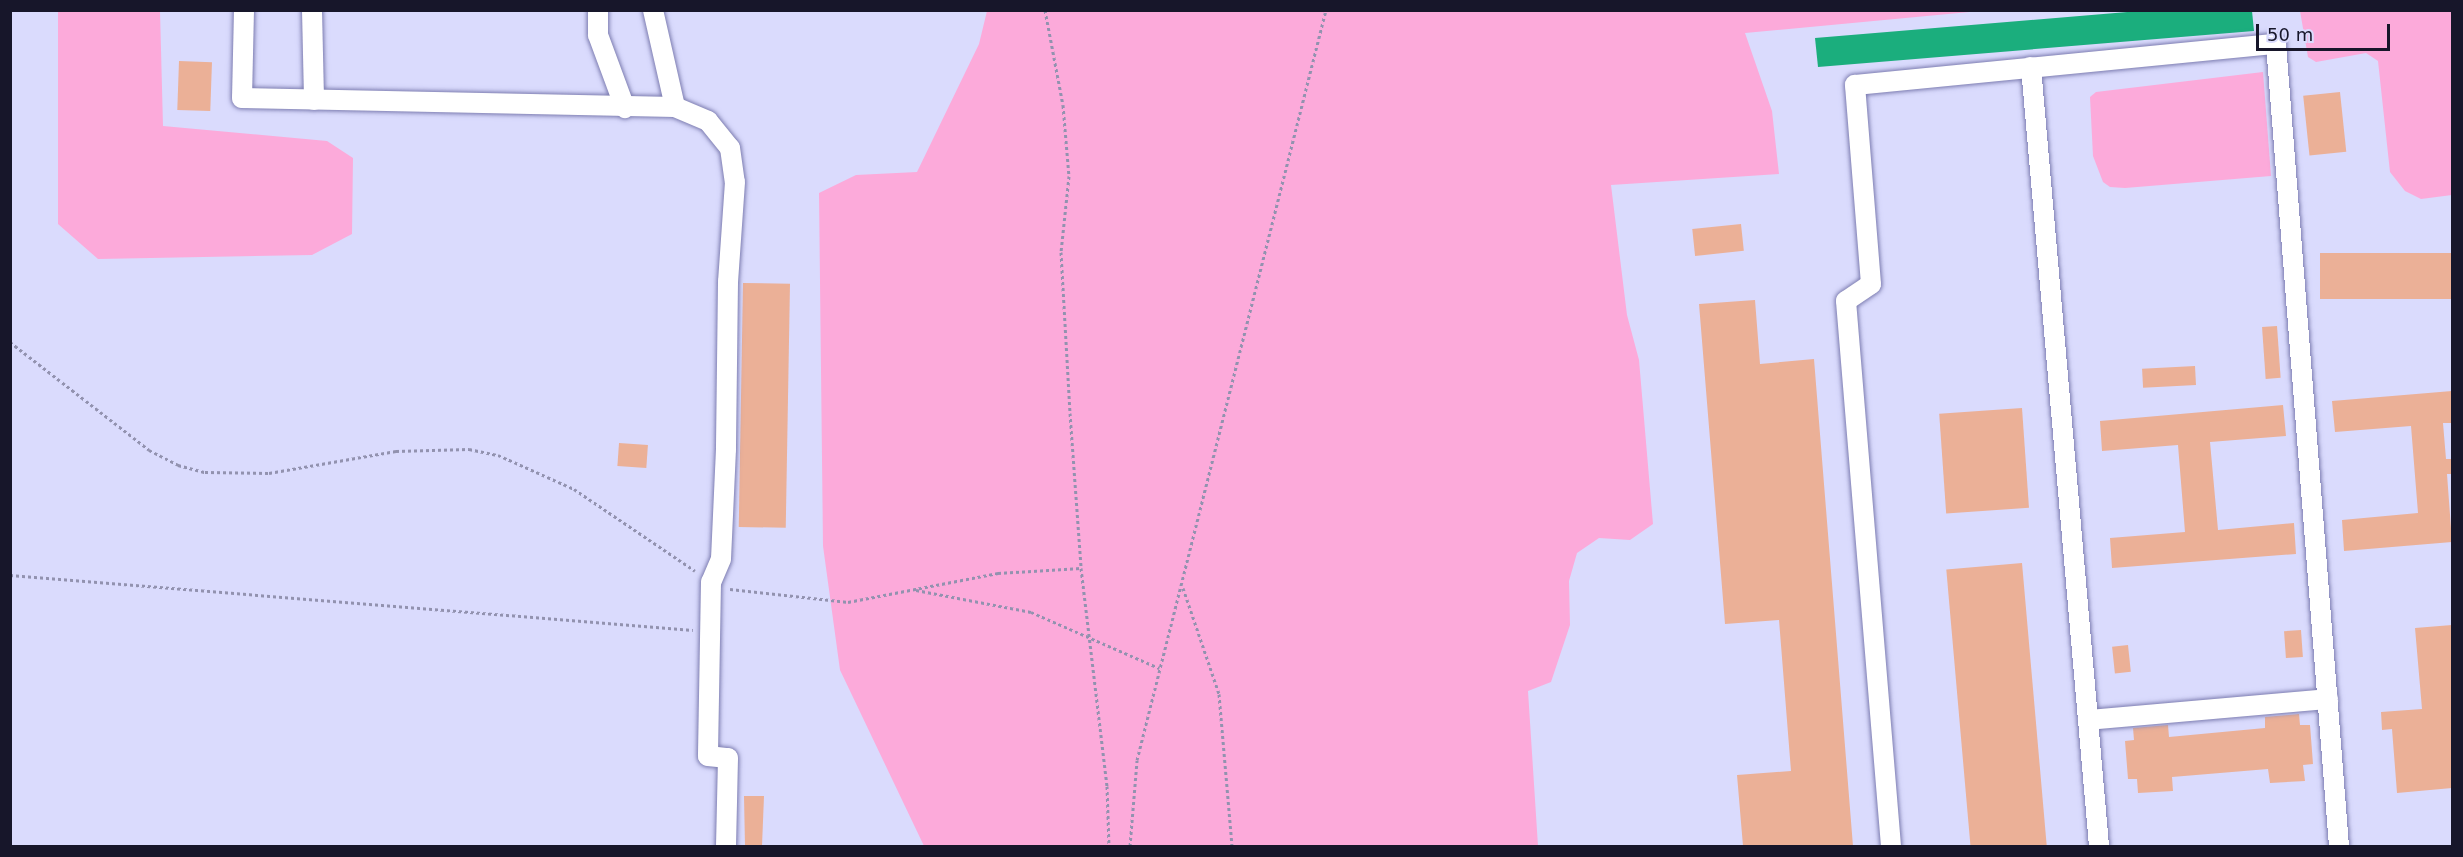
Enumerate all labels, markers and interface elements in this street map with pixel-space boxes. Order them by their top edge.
scale bar [2259,12,2392,50]
text: 50 m [2267,24,2313,45]

